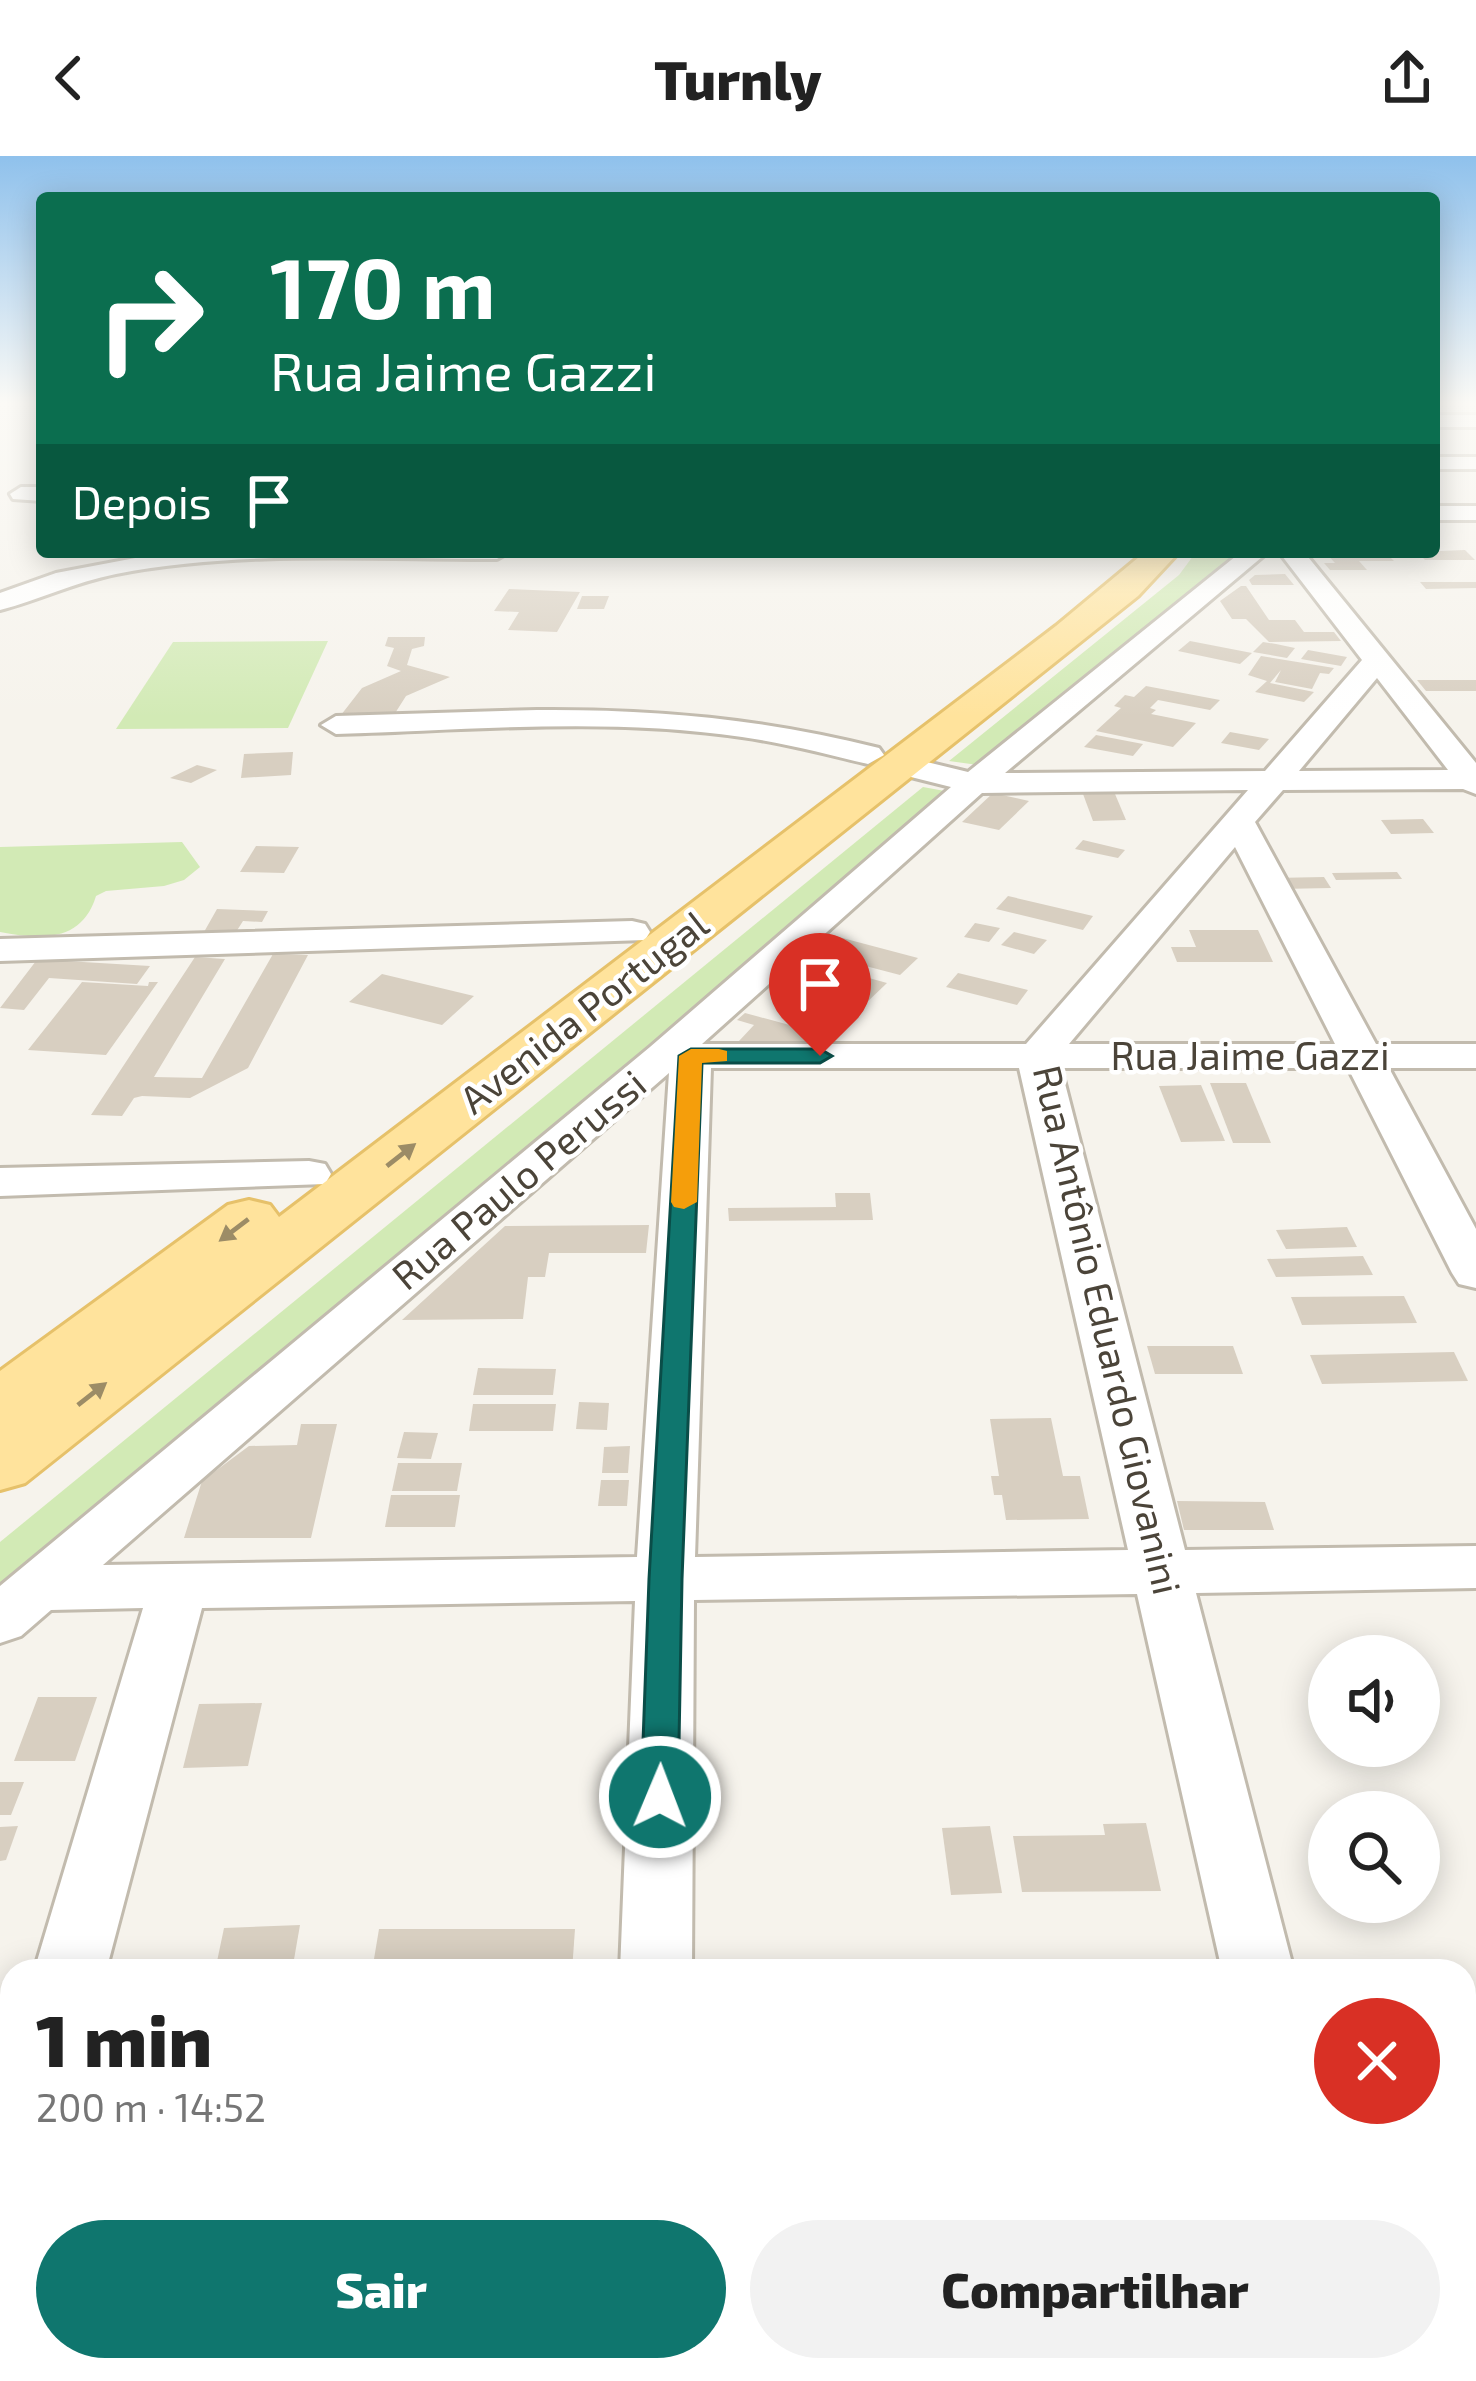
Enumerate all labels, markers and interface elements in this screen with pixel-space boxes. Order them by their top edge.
icon: back [36,45,102,111]
icon: share [1374,45,1440,111]
text: Turnly [654,46,822,111]
text: 170 m [270,235,496,336]
icon: right [72,240,228,396]
text: Rua Jaime Gazzi [270,337,657,402]
icon: arrive [236,468,302,534]
text: Depois [72,474,212,528]
street label: Avenida Portugal [450,899,717,1122]
pin [769,933,871,1056]
icon: arrive [787,951,853,1017]
street label: Rua Jaime Gazzi [1110,1031,1390,1078]
street label: Rua Paulo Perussi [382,1059,654,1298]
street label: Rua Antônio Eduardo Giovanini [1025,1061,1192,1599]
one-way arrow [385,1143,416,1168]
one-way arrow [218,1217,250,1241]
one-way arrow [77,1382,108,1407]
map controls [1308,1635,1440,1923]
button: sound [1308,1635,1440,1767]
position arrow [597,1734,723,1860]
button: search [1308,1791,1440,1923]
text: 1 min [36,1995,212,2081]
button: close [1314,1998,1440,2124]
text: 200 m · 14:52 [36,2083,266,2130]
button: Sair [36,2220,726,2358]
button: Compartilhar [750,2220,1440,2358]

